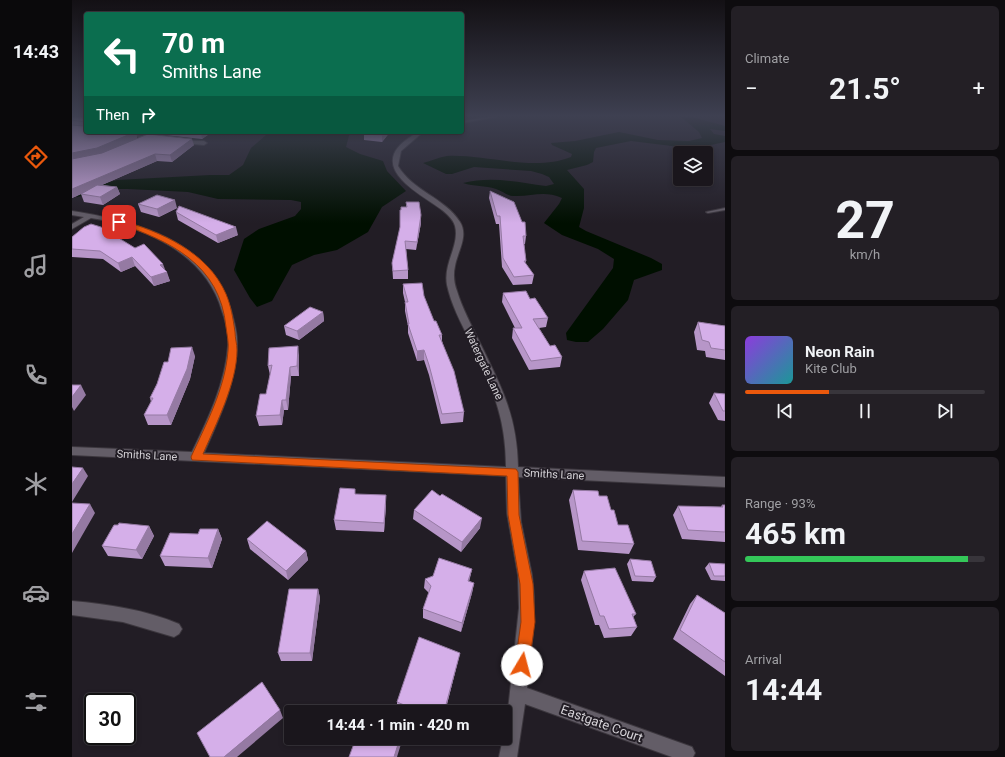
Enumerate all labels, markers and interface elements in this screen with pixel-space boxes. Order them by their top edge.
text: 70 m [162,27,225,60]
icon: left [96,28,148,80]
text: 14:43 [13,41,59,62]
text: Climate [745,51,789,66]
text: Smiths Lane [162,61,261,82]
text: 21.5° [829,71,901,106]
text: − [745,76,758,101]
text: + [973,76,985,101]
icon: right [137,104,159,126]
text: Then [96,106,129,124]
icon: directions [22,143,50,171]
map controls [673,146,713,186]
button: layers [673,146,713,186]
text: 27 [835,190,895,251]
pin [102,205,136,239]
icon: arrive [108,211,130,233]
text: km/h [850,247,880,262]
icon: music [22,252,50,280]
street label: Watergate Lane [461,327,506,402]
text: Neon Rain [805,343,874,361]
icon: phone [22,361,50,389]
text: Kite Club [805,361,857,376]
icon: previous [774,400,796,422]
icon: pause [854,400,876,422]
icon: next [934,400,956,422]
street label: Smiths Lane [116,447,178,464]
street label: Smiths Lane [523,466,585,483]
icon: climate [22,470,50,498]
text: Range · 93% [745,496,815,511]
text: 465 km [745,516,846,551]
icon: car [22,579,50,607]
position arrow [501,644,543,686]
text: Arrival [745,652,782,667]
text: 14:44 [745,672,822,707]
icon: filters [22,688,50,716]
speed limit sign: 30 [84,693,136,745]
street label: Eastgate Court [559,702,645,745]
text: 14:44 · 1 min · 420 m [327,716,469,734]

